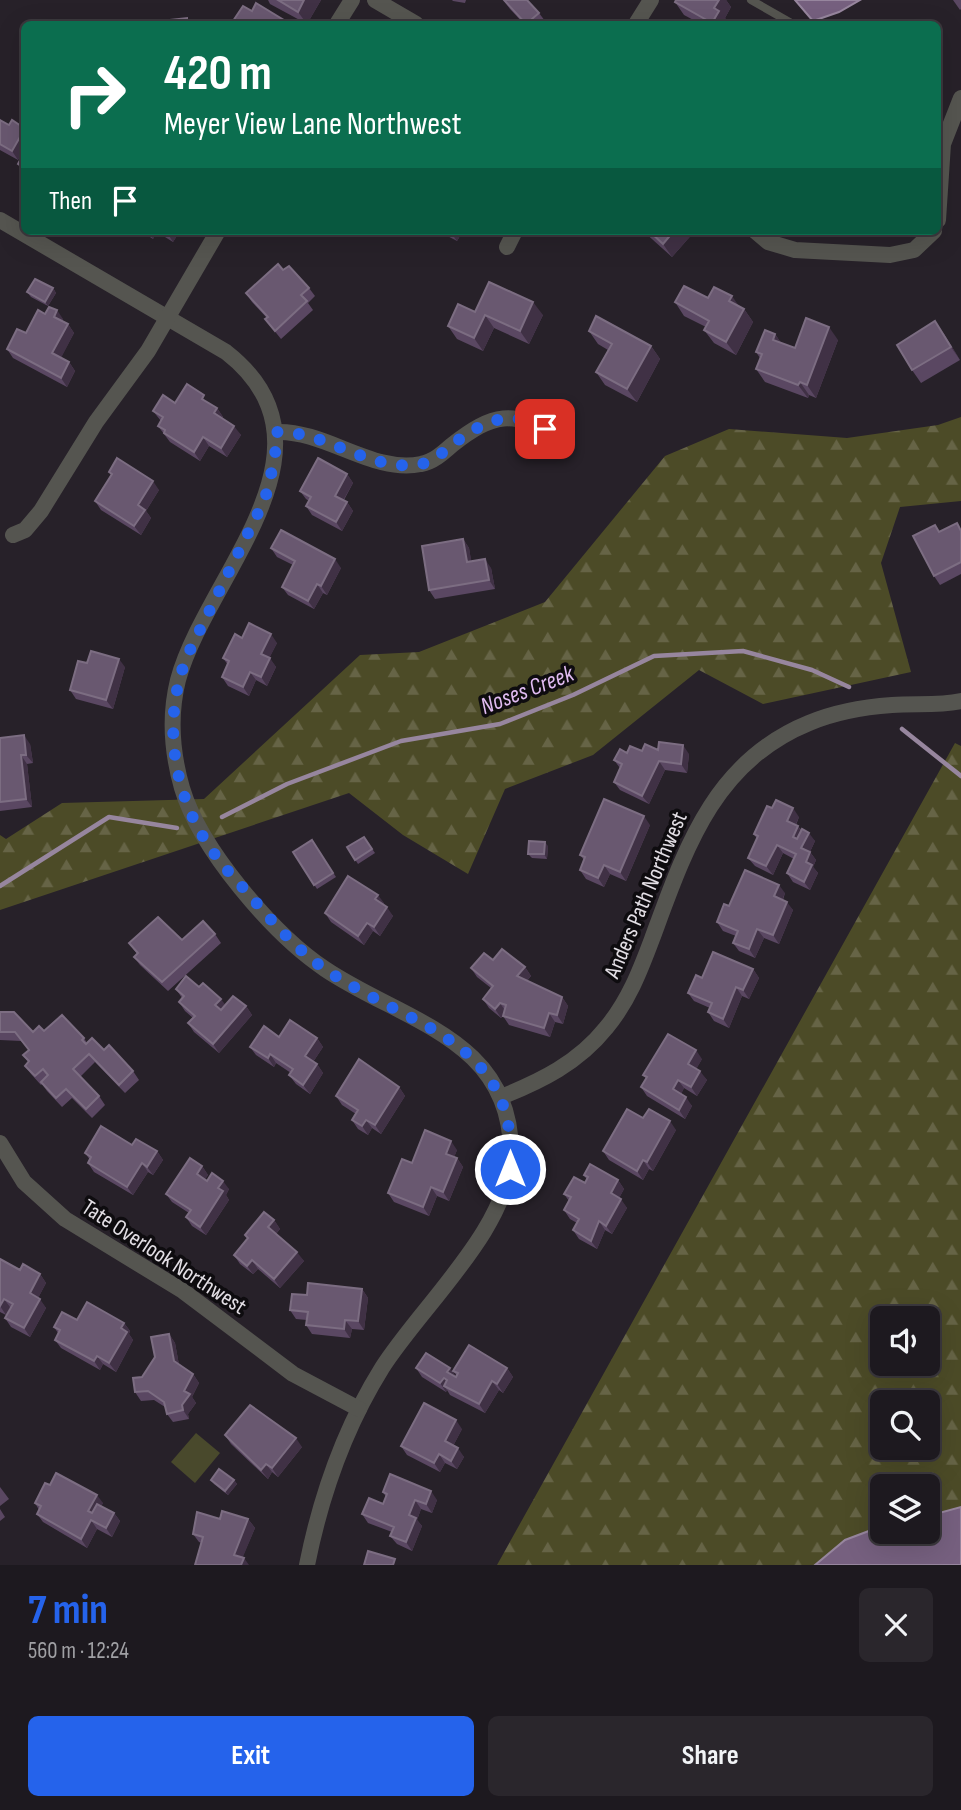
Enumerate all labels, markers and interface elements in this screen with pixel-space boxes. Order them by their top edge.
text: 420 m [164,45,272,104]
icon: right [49,49,140,140]
text: Meyer View Lane Northwest [164,105,461,144]
icon: arrive [106,182,144,220]
text: Then [49,186,92,217]
pin [515,399,575,459]
icon: arrive [526,410,564,448]
water label: Noses Creek [476,659,579,721]
street label: Anders Path Northwest [598,807,694,983]
position arrow [473,1132,547,1206]
street label: Tate Overlook Northwest [77,1193,251,1321]
map controls [870,1306,940,1544]
button: sound [870,1306,940,1376]
button: search [870,1390,940,1460]
button: layers [870,1474,940,1544]
text: 7 min [28,1585,108,1636]
button: close [859,1588,933,1662]
text: 560 m · 12:24 [28,1637,129,1665]
button: Exit [28,1716,474,1796]
button: Share [488,1716,933,1796]

